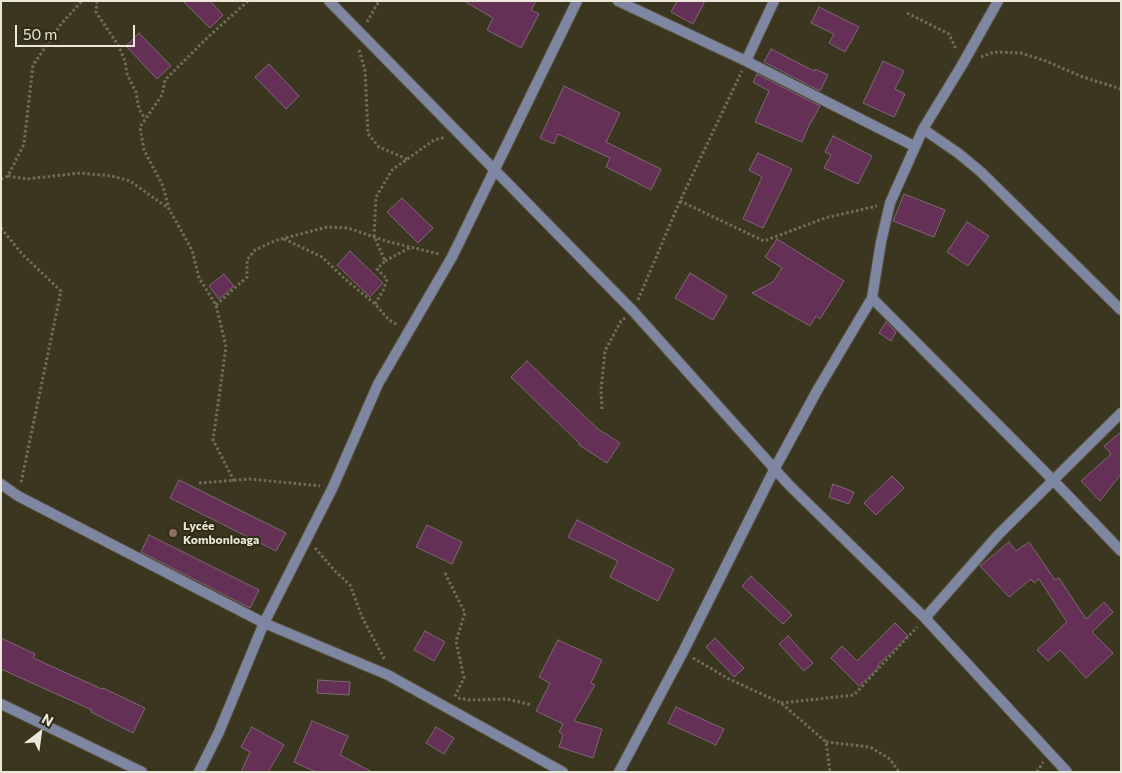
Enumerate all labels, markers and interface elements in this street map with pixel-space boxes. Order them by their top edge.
scale bar [18,15,138,47]
text: 50 m [23,25,57,43]
place label: Lycée Kombonloaga [183,519,259,547]
marker: Lycée Kombonloaga [167,527,179,539]
north arrow [15,708,65,758]
text: N [39,710,57,730]

